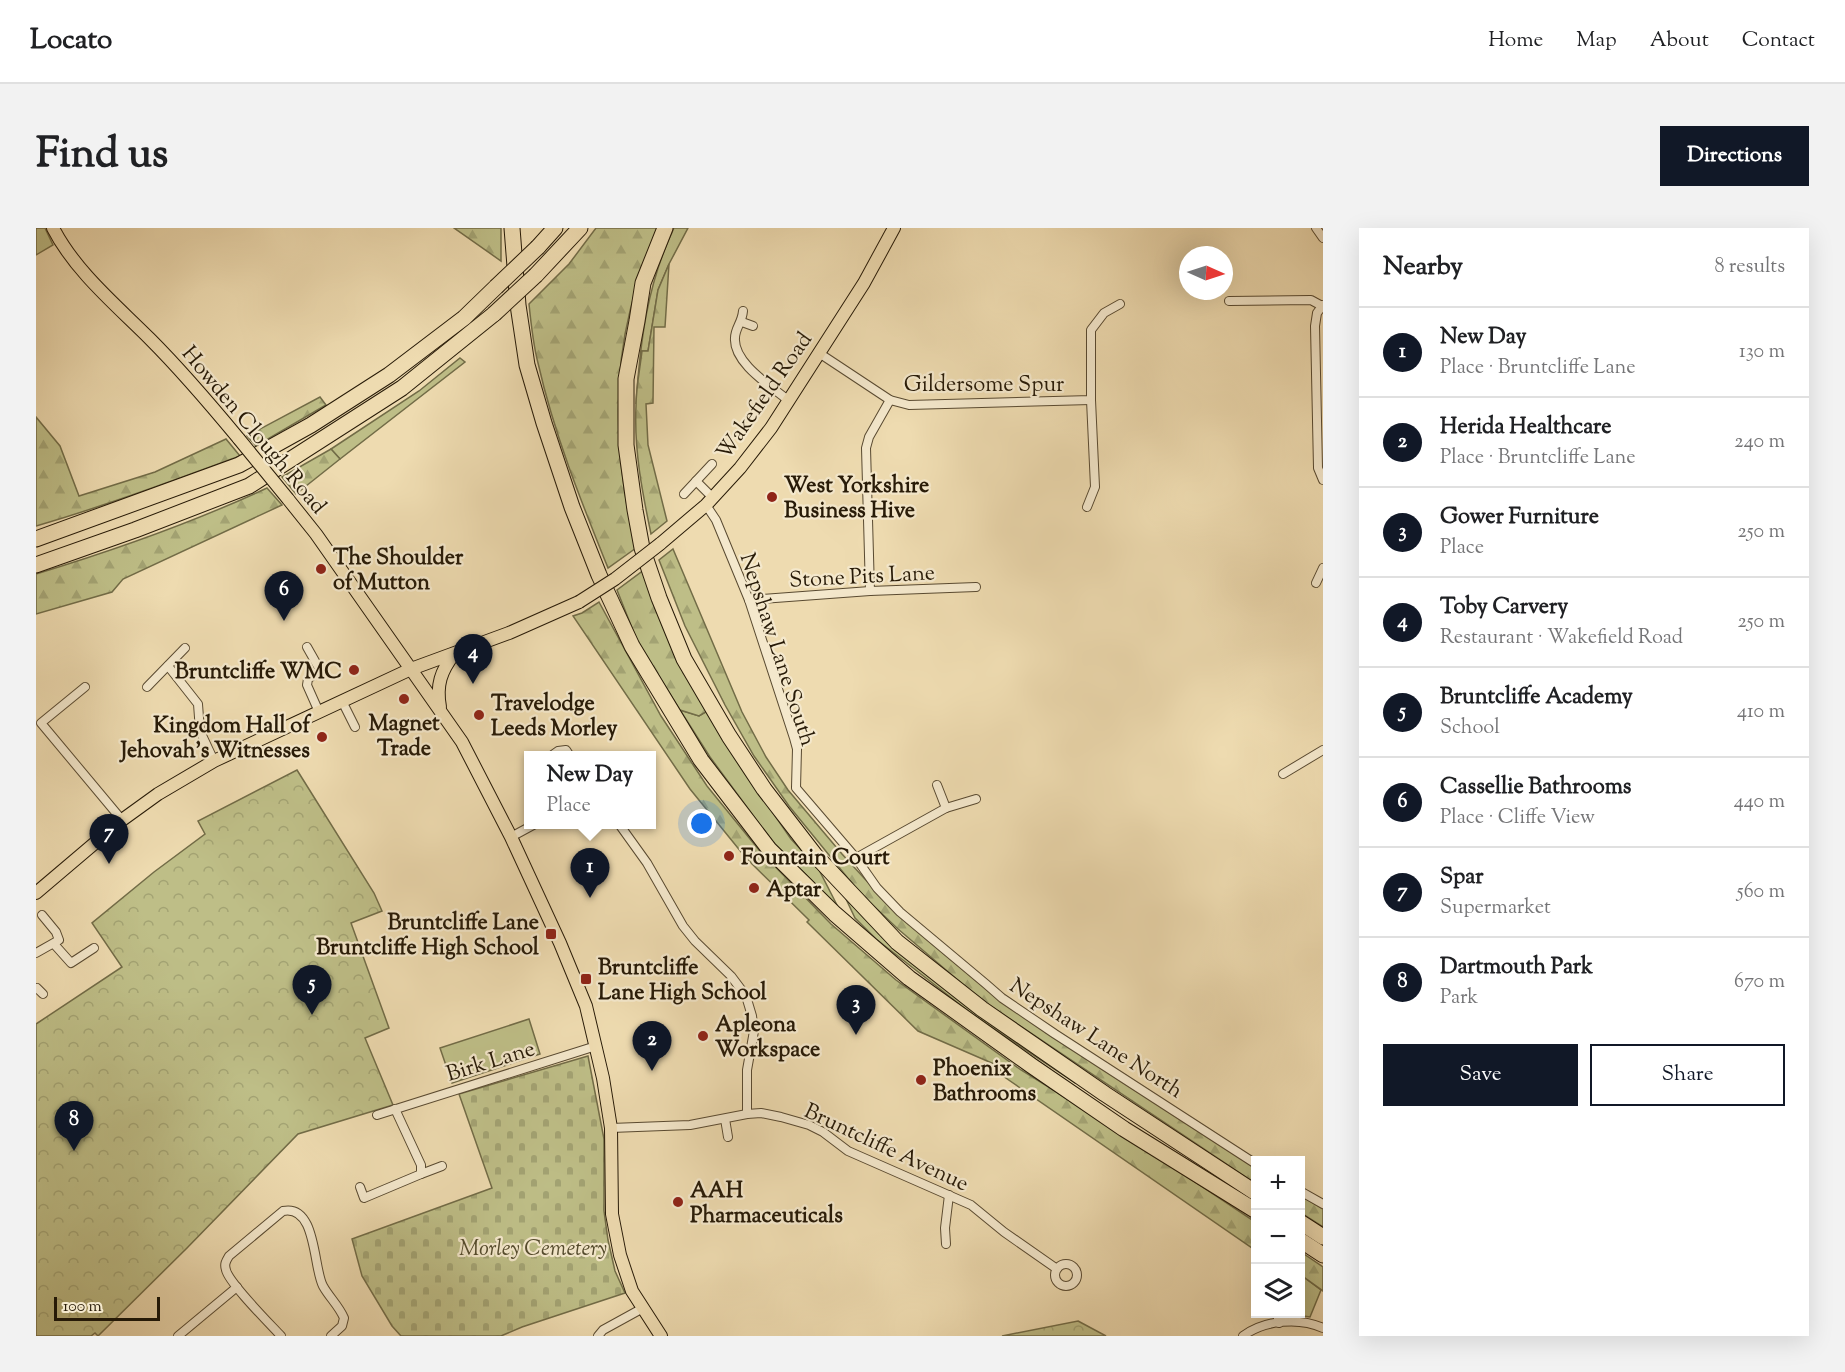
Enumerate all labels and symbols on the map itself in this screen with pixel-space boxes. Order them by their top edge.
north arrow [1179,246,1233,300]
street label: Wakefield Road [709,326,821,467]
street label: Howden Clough Road [173,340,333,522]
street label: Gildersome Spur [904,370,1064,402]
place label: West Yorkshire Business Hive [784,471,929,528]
marker: West Yorkshire Business Hive [765,490,779,504]
place label: The Shoulder of Mutton [333,543,464,600]
street label: Nepshaw Lane South [730,549,823,751]
street label: Stone Pits Lane [788,558,936,598]
marker: The Shoulder of Mutton [314,562,328,576]
pin: 6 [264,572,304,621]
pin: 4 [454,634,492,684]
place label: Bruntcliffe WMC [175,657,342,689]
marker: Bruntcliffe WMC [347,663,361,677]
place label: Travelodge Leeds Morley [491,689,617,746]
marker: Magnet Trade [397,692,411,706]
marker: Travelodge Leeds Morley [472,708,486,722]
place label: Magnet Trade [368,709,440,766]
place label: Kingdom Hall of Jehovah's Witnesses [119,711,311,768]
marker: Kingdom Hall of Jehovah's Witnesses [315,730,329,744]
your location [687,809,716,838]
pin: 7 [90,814,128,864]
place label: Fountain Court [741,843,890,875]
pin: 1 [570,848,610,898]
marker: Fountain Court [722,849,736,863]
place label: Aptar [766,875,822,907]
marker: Aptar [747,881,761,895]
place label: Bruntcliffe Lane Bruntcliffe High School [316,908,540,965]
marker: Bruntcliffe Lane Bruntcliffe High School [544,927,558,941]
place label: Bruntcliffe Lane High School [598,953,768,1010]
pin: 5 [292,966,332,1015]
street label: Nepshaw Lane North [1002,971,1188,1108]
marker: Bruntcliffe Lane High School [579,972,593,986]
pin: 3 [836,986,876,1035]
place label: Apleona Workspace [715,1010,820,1067]
pin: 2 [632,1022,672,1071]
marker: Apleona Workspace [696,1029,710,1043]
street label: Birk Lane [443,1034,539,1092]
place label: Phoenix Bathrooms [933,1054,1037,1111]
marker: Phoenix Bathrooms [914,1073,928,1087]
street label: Bruntcliffe Avenue [798,1096,973,1201]
pin: 8 [54,1102,93,1151]
place label: AAH Pharmaceuticals [690,1176,843,1233]
marker: AAH Pharmaceuticals [671,1195,685,1209]
park label: Morley Cemetery [459,1234,607,1266]
scale bar [54,1294,160,1322]

